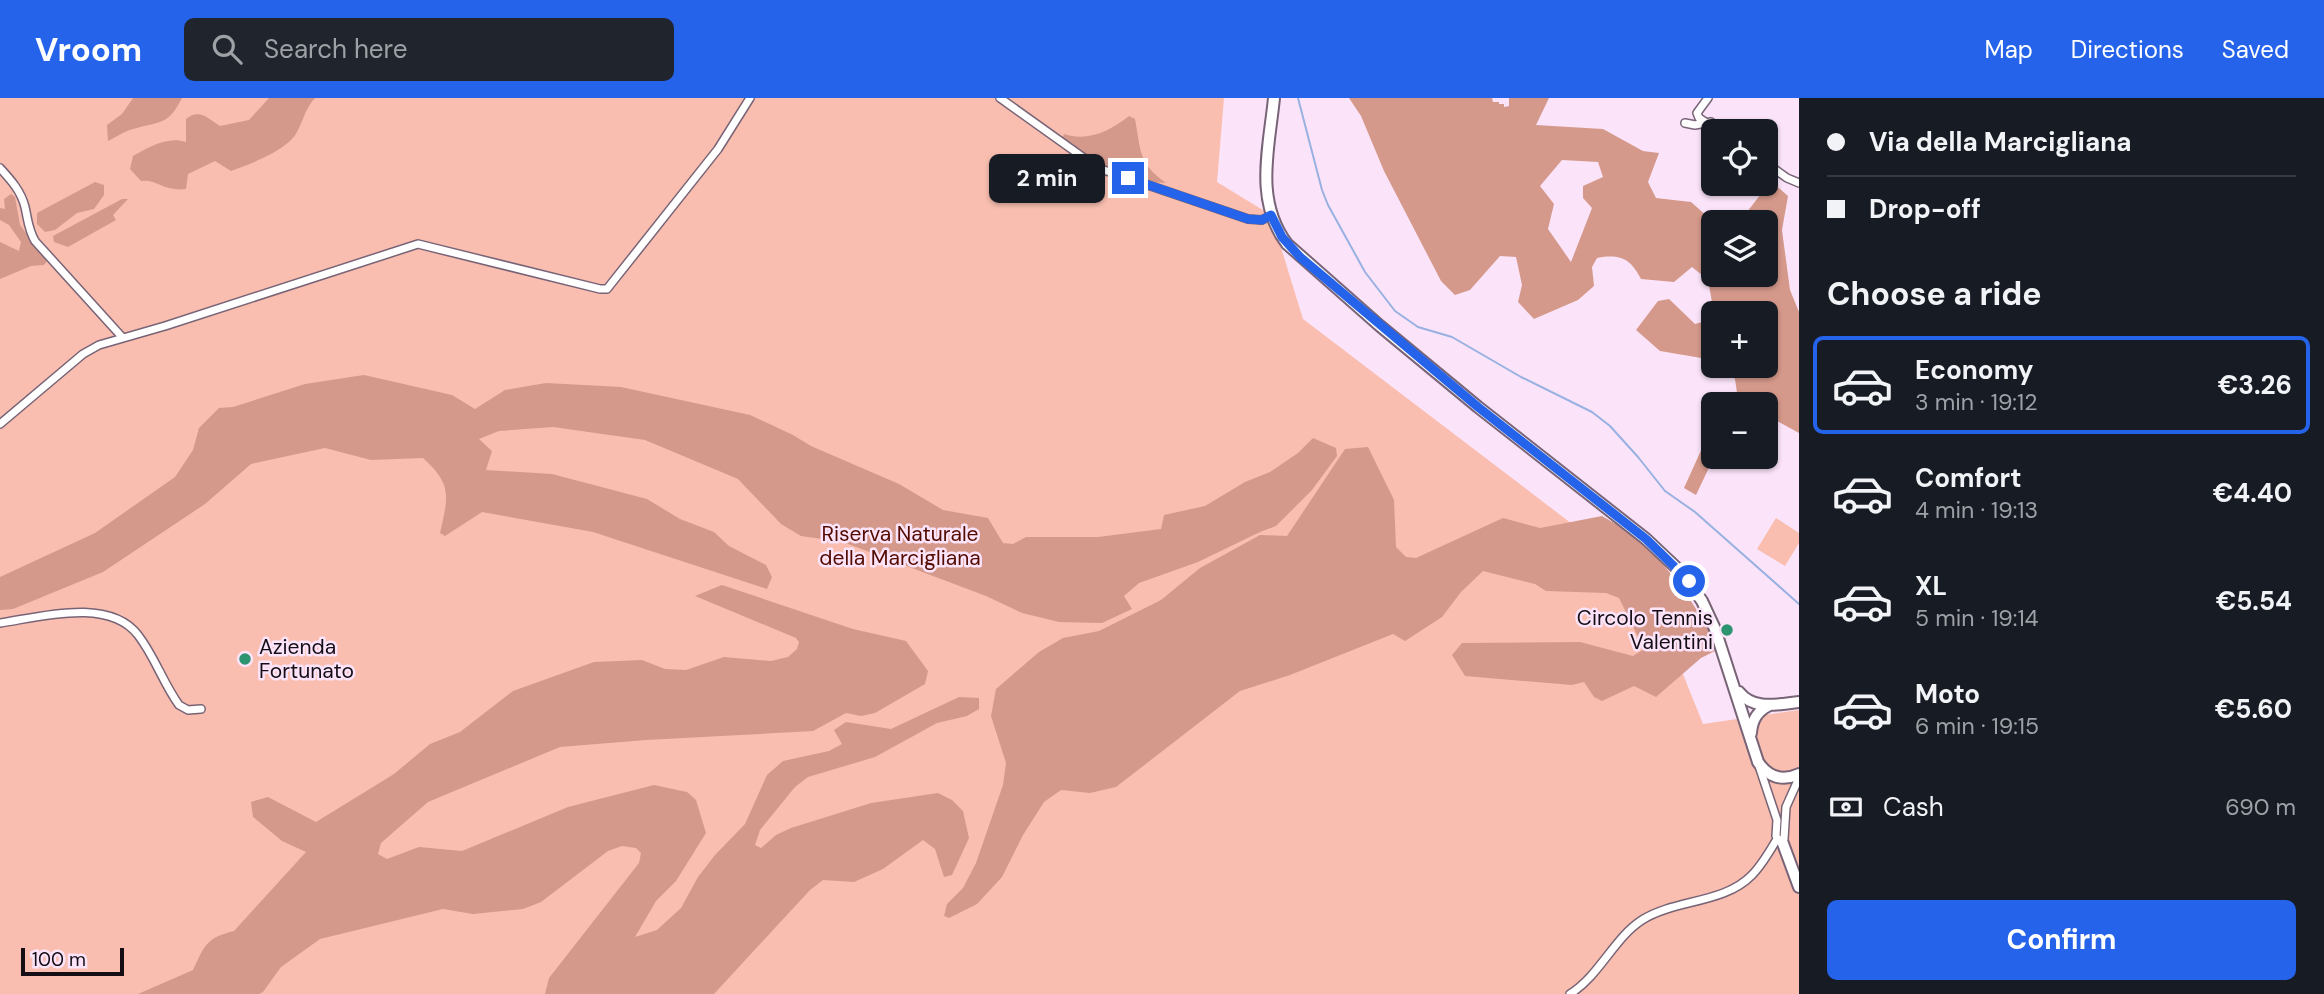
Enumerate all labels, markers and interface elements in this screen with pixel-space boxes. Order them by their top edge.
search box [184,18,674,81]
text: Vroom [35,28,142,71]
icon: search [208,30,246,68]
text: Search here [264,32,408,66]
text: Map [1985,34,2033,65]
text: Directions [2071,34,2184,65]
text: Saved [2222,34,2289,65]
map controls [1701,119,1778,469]
button: locate [1701,119,1778,196]
text: Via della Marcigliana [1869,125,2131,159]
callout: 2 min [988,154,1104,202]
route end [1112,162,1144,194]
text: 2 min [1017,163,1077,193]
text: Drop-off [1869,192,1981,226]
button: layers [1701,210,1778,287]
text: Choose a ride [1827,273,2042,315]
button: + [1701,301,1778,378]
text: Economy [1915,353,2033,387]
icon: car [1831,354,1894,417]
text: €3.26 [2218,368,2292,402]
text: 3 min · 19:12 [1915,387,2037,417]
button: − [1701,392,1778,469]
text: Comfort [1915,461,2021,495]
icon: car [1831,462,1894,525]
text: €4.40 [2213,476,2292,510]
text: 4 min · 19:13 [1915,495,2038,525]
park label: Riserva Naturale della Marcigliana [819,520,981,572]
route start [1673,565,1705,597]
text: XL [1915,569,1947,603]
icon: car [1831,570,1894,633]
text: €5.54 [2216,584,2292,618]
text: 5 min · 19:14 [1915,603,2039,633]
place label: Circolo Tennis Valentini [1577,604,1713,656]
marker: Circolo Tennis Valentini [1719,622,1735,638]
place label: Azienda Fortunato [259,633,354,685]
marker: Azienda Fortunato [237,651,253,667]
text: Moto [1915,677,1980,711]
icon: car [1831,678,1894,741]
text: €5.60 [2215,692,2292,726]
text: 6 min · 19:15 [1915,711,2039,741]
icon: cash [1827,788,1865,826]
text: Cash [1883,790,1944,824]
text: 690 m [2225,792,2296,822]
button: Confirm [1827,900,2296,980]
scale bar [21,945,124,977]
text: 100 m [32,947,86,972]

